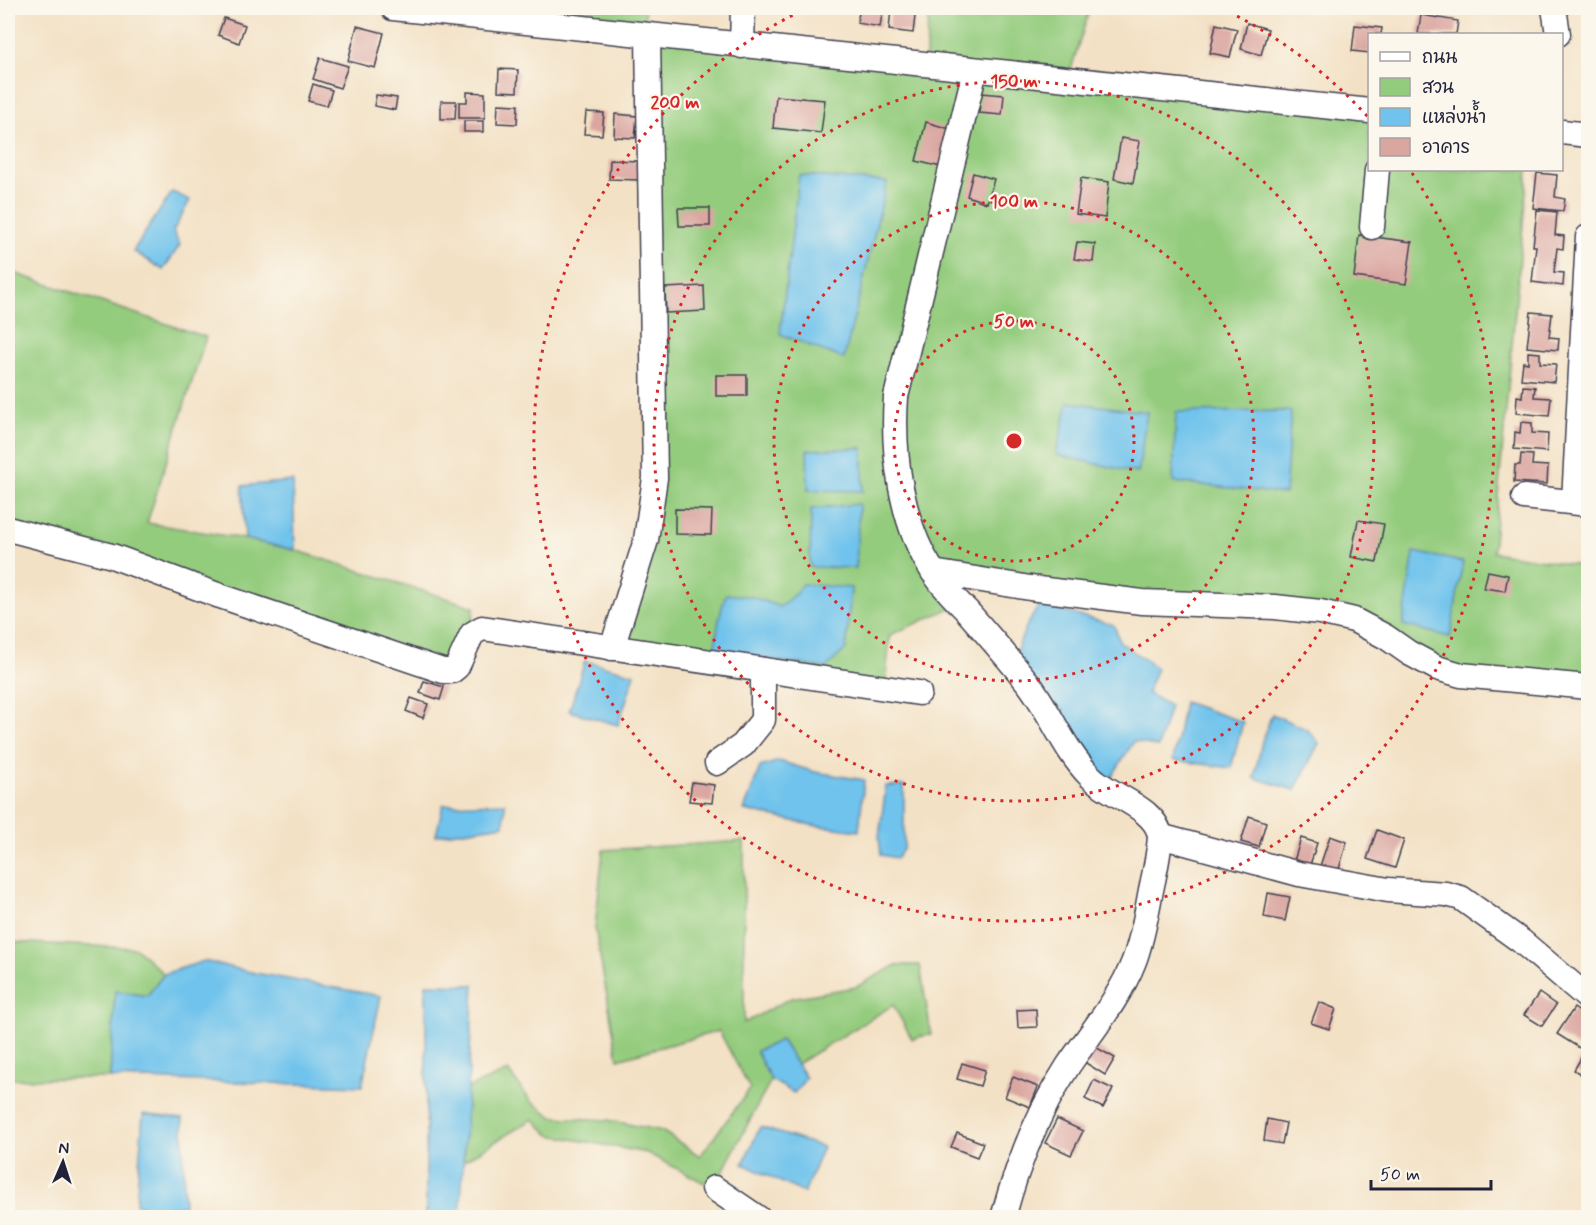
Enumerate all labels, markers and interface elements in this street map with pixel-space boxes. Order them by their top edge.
legend [1368,33,1563,171]
text: ถนน [1422,46,1457,70]
text: 150 m [990,70,1038,94]
text: สวน [1422,76,1454,100]
text: 200 m [650,91,700,115]
text: แหล่งน้ำ [1422,100,1486,130]
text: อาคาร [1422,136,1470,160]
text: 100 m [990,190,1038,214]
text: 50 m [994,310,1034,334]
centre of rings [1004,431,1024,451]
north arrow [33,1132,93,1192]
text: N [58,1138,70,1159]
scale bar [1371,1153,1491,1191]
text: 50 m [1380,1163,1420,1187]

